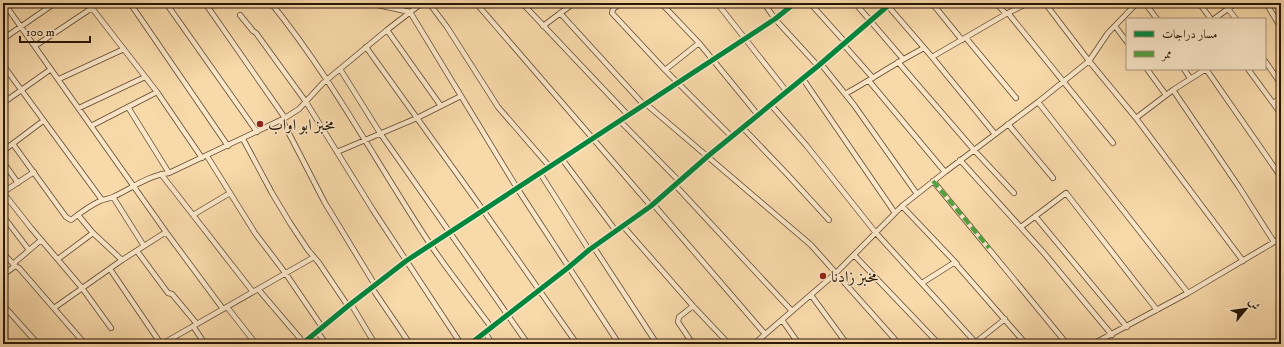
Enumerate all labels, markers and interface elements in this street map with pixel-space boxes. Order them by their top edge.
scale bar [20,18,90,44]
legend [1126,18,1266,70]
text: 100 m [26,25,55,40]
text: مسار دراجات [1162,27,1218,42]
text: ممر [1160,47,1172,62]
place label: مخبز ابو اواب [268,115,335,135]
marker: مخبز ابو اواب [255,119,265,129]
place label: مخبز زادنا [831,267,878,287]
marker: مخبز زادنا [818,271,828,281]
north arrow [1226,289,1266,329]
text: ش [1245,296,1263,313]

